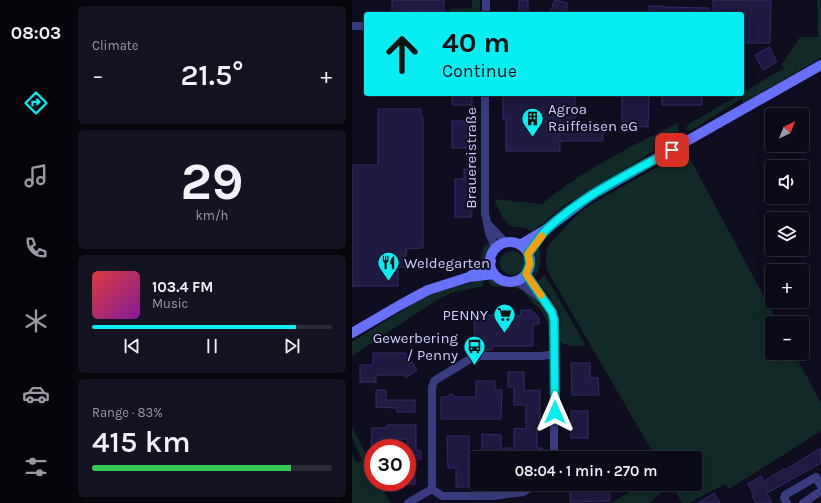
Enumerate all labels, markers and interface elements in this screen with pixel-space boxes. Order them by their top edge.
text: 08:03 [11,22,61,44]
text: 40 m [442,26,510,59]
icon: ahead [376,28,428,80]
text: Climate [92,38,138,53]
text: 21.5° [180,57,244,93]
text: Continue [442,60,517,82]
text: − [92,63,104,89]
text: + [320,63,332,89]
icon: directions [22,89,50,117]
place label: Agroa Raiffeisen eG [548,100,638,135]
building icon: Agroa Raiffeisen eG [520,105,546,138]
street label: Brauereistraße [462,107,480,209]
north arrow [765,108,809,152]
map controls [765,108,809,360]
pin [655,133,689,167]
icon: arrive [661,139,683,161]
text: 29 [180,151,244,212]
button: sound [765,160,809,204]
icon: music [22,162,50,190]
text: km/h [196,208,228,223]
button: layers [765,212,809,256]
icon: phone [22,234,50,262]
restaurant icon: Weldegarten [376,250,402,283]
place label: Weldegarten [404,254,490,272]
button: + [765,264,809,308]
text: 103.4 FM [152,278,213,296]
text: Music [152,296,188,311]
supermarket icon: PENNY [491,302,517,335]
place label: PENNY [443,306,489,324]
icon: climate [22,307,50,335]
button: − [765,316,809,360]
place label: Gewerbering / Penny [373,329,459,364]
bus stop icon: Gewerbering / Penny [461,334,487,367]
icon: previous [121,335,143,357]
icon: pause [201,335,223,357]
icon: next [281,335,303,357]
icon: car [22,380,50,408]
position arrow [534,391,576,433]
text: Range · 83% [92,405,163,420]
text: 415 km [92,424,191,460]
speed limit sign: 30 [364,439,416,491]
icon: filters [22,453,50,481]
text: 08:04 · 1 min · 270 m [515,462,657,480]

